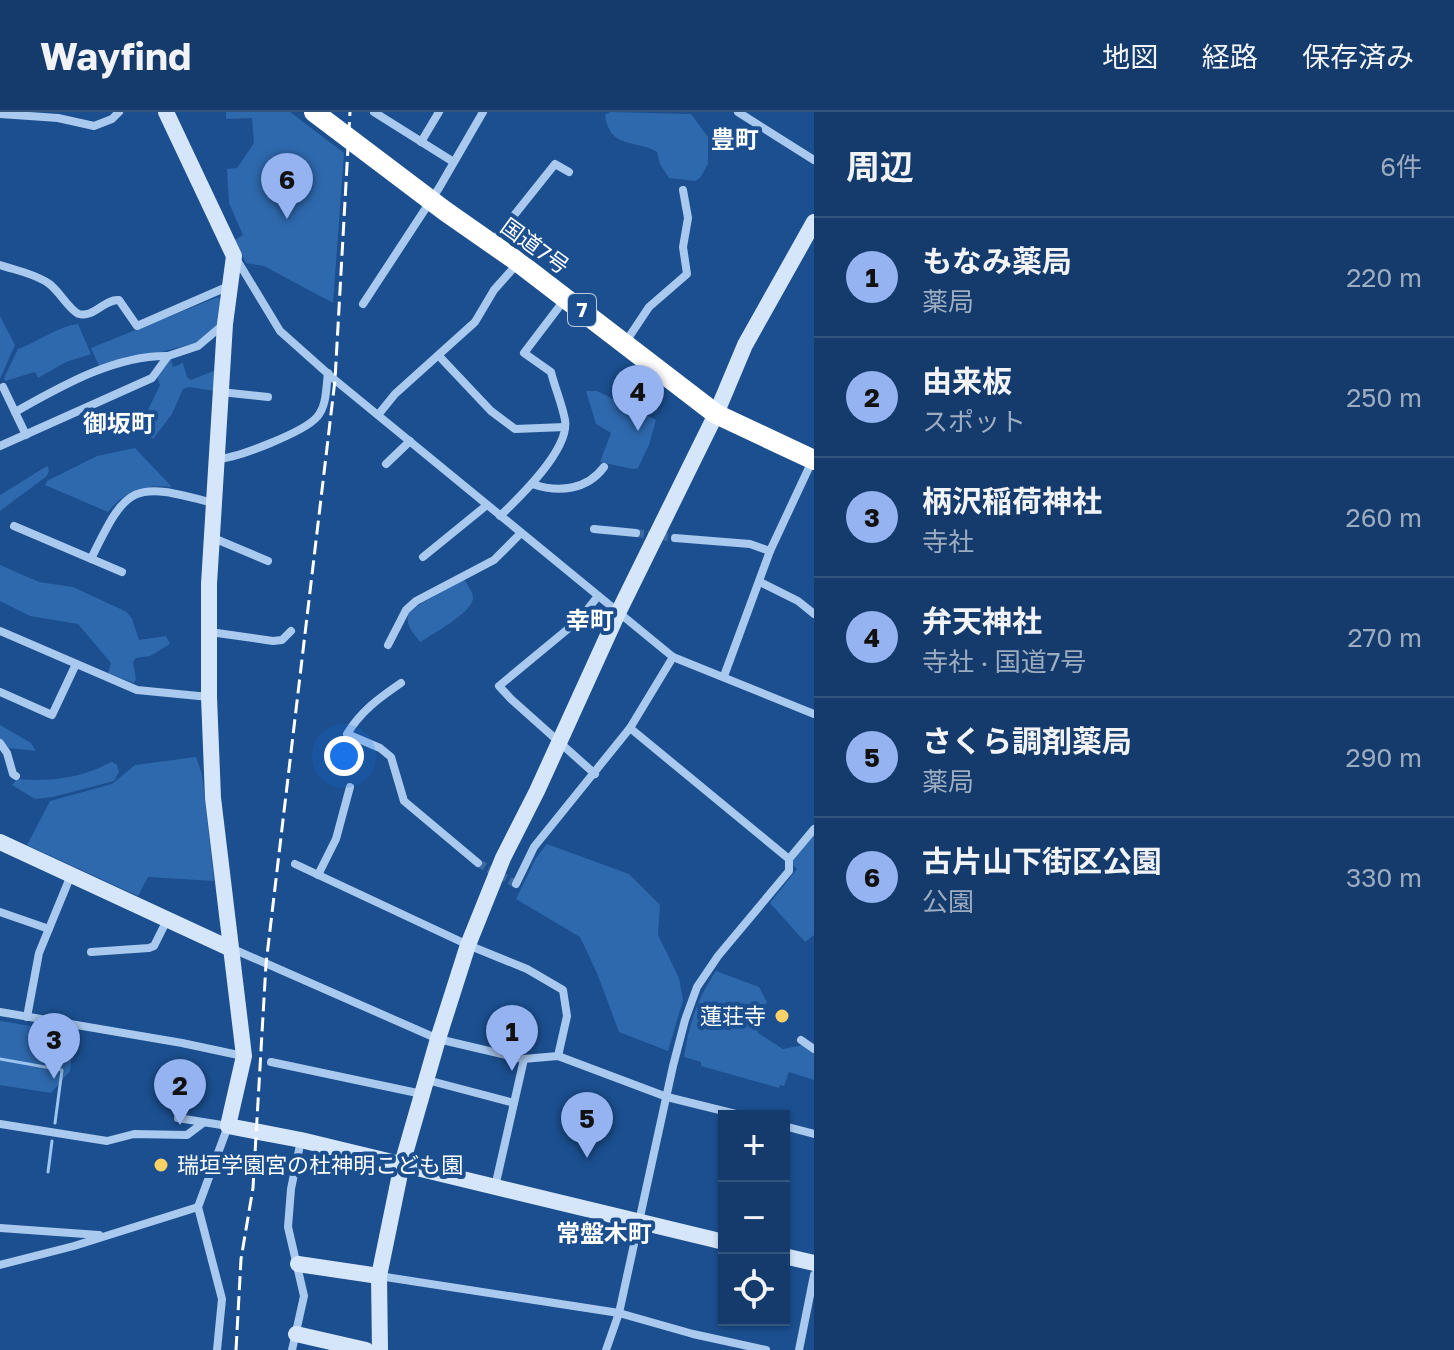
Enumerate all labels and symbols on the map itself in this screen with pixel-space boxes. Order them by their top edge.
district label: 豊町 [711,124,759,153]
pin: 6 [261,153,313,219]
street label: 国道7号 [496,212,575,279]
road number: 7 [568,294,596,326]
pin: 4 [612,365,664,431]
district label: 御坂町 [83,408,155,437]
district label: 幸町 [566,605,614,634]
your location [324,736,364,776]
place label: 蓮荘寺 [700,1002,766,1029]
pin: 1 [486,1005,538,1071]
marker: 蓮荘寺 [773,1007,791,1025]
pin: 3 [28,1013,80,1079]
pin: 2 [154,1059,206,1125]
pin: 5 [561,1092,613,1158]
place label: 瑞垣学園宮の杜神明こども園 [177,1151,463,1178]
marker: 瑞垣学園宮の杜神明こども園 [152,1156,170,1174]
district label: 常盤木町 [556,1218,652,1247]

